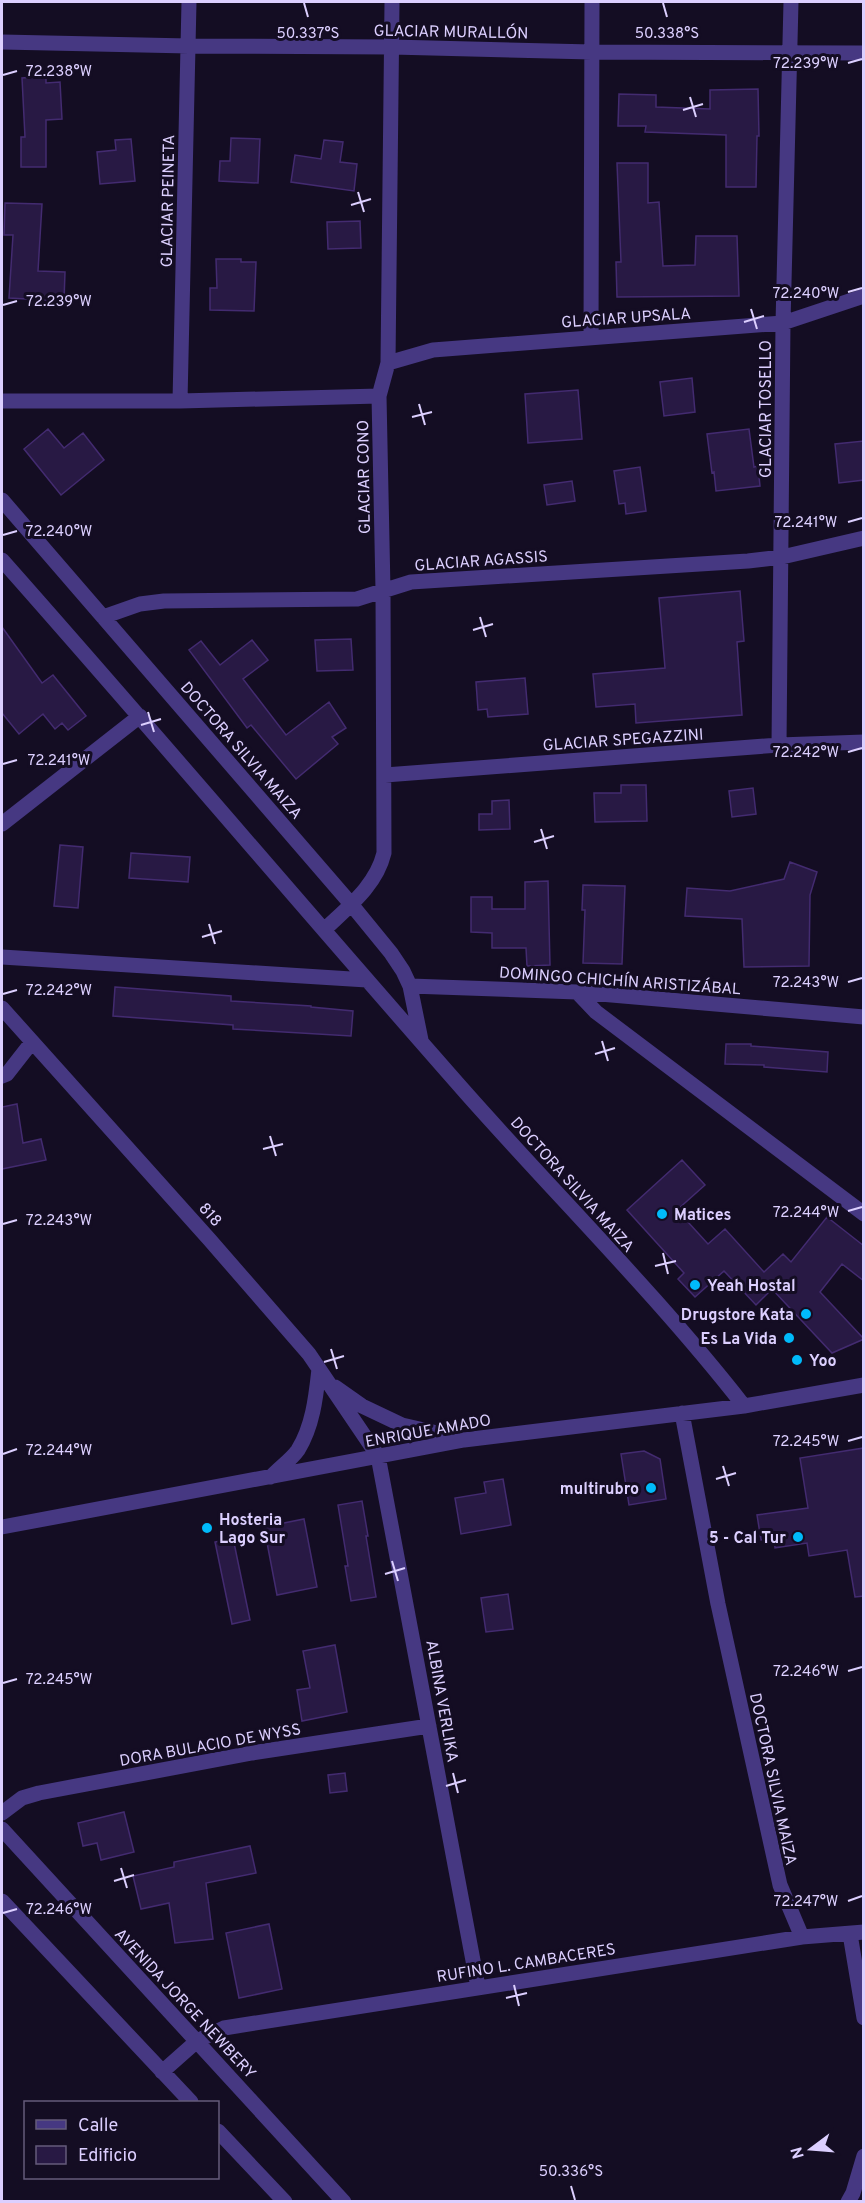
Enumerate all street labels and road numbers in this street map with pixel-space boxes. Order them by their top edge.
street label: GLACIAR MURALLÓN [373,20,529,44]
street label: GLACIAR PEINETA [158,134,180,268]
street label: GLACIAR UPSALA [560,304,692,334]
street label: GLACIAR TOSELLO [757,340,777,478]
street label: GLACIAR CONO [354,420,376,534]
street label: GLACIAR AGASSIS [414,547,549,577]
street label: DOCTORA SILVIA MAIZA [175,678,306,824]
street label: GLACIAR SPEGAZZINI [542,725,704,757]
street label: DOMINGO CHICHÍN ARISTIZÁBAL [498,962,742,1000]
street label: DOCTORA SILVIA MAIZA [505,1113,638,1257]
street label: 818 [194,1199,225,1232]
street label: ENRIQUE AMADO [364,1411,493,1453]
street label: ALBINA VERLIKA [420,1639,462,1764]
street label: DOCTORA SILVIA MAIZA [744,1691,800,1868]
street label: DORA BULACIO DE WYSS [118,1720,303,1772]
street label: AVENIDA JORGE NEWBERY [109,1925,260,2084]
street label: RUFINO L. CAMBACERES [435,1940,617,1988]

